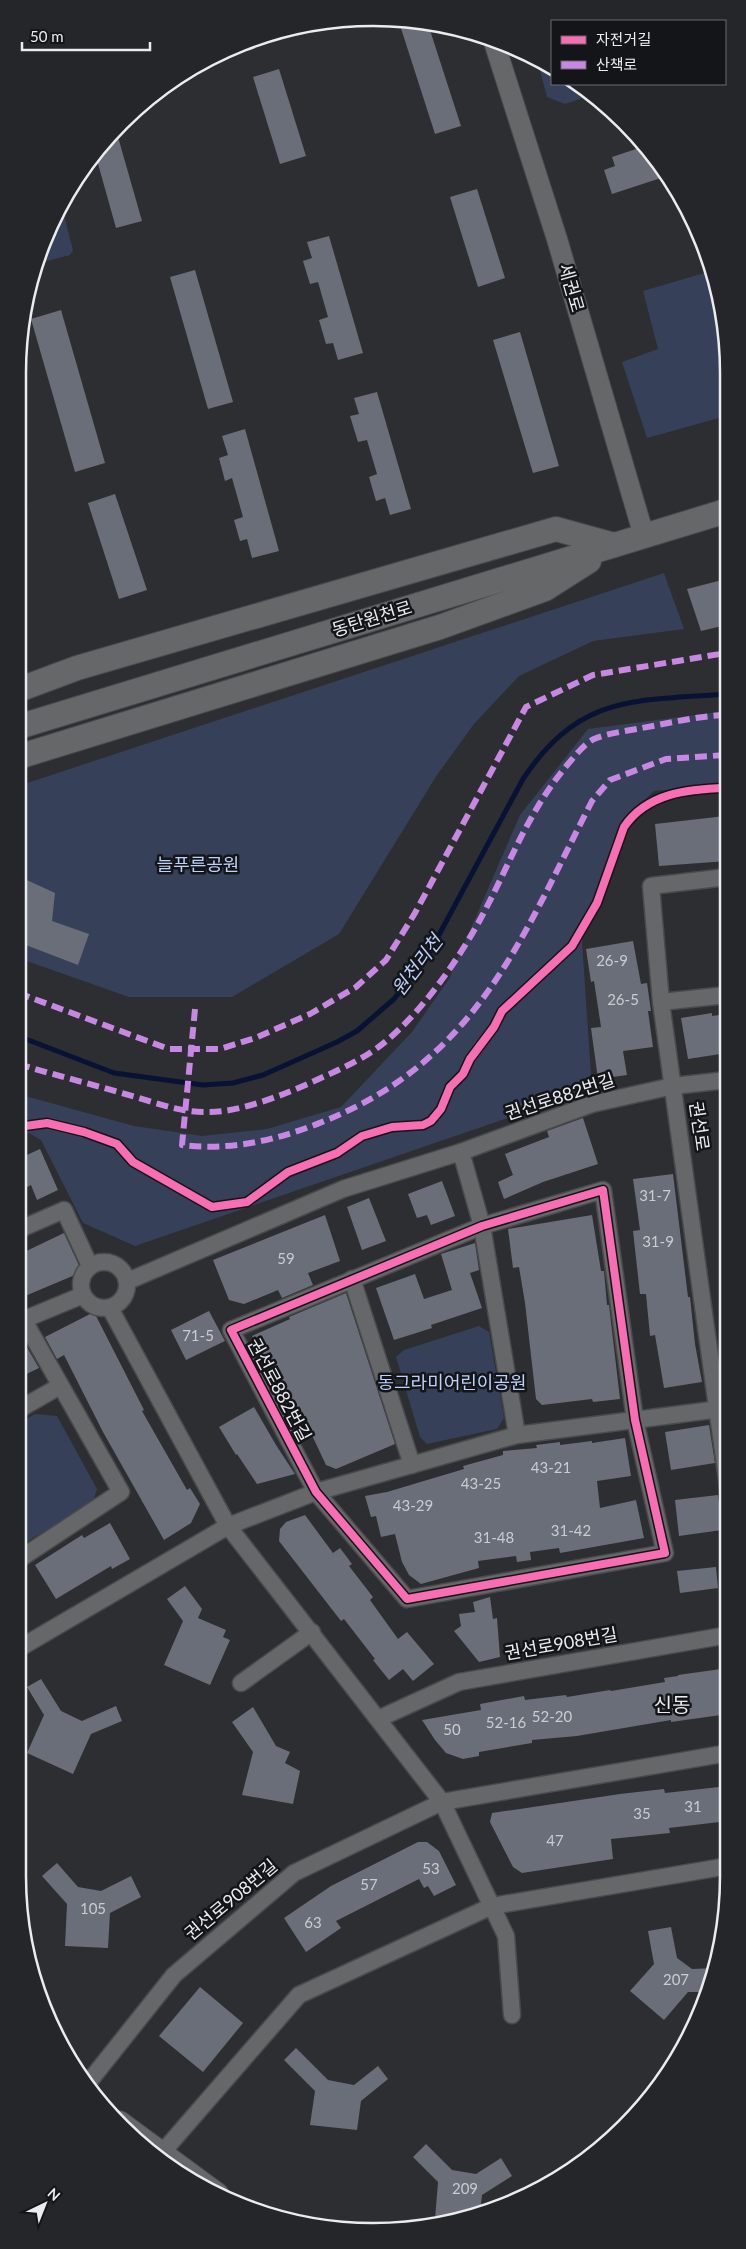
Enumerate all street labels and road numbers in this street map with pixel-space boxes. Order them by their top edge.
street label: 세권로 [555,261,589,315]
street label: 동탄원천로 [329,595,415,641]
street label: 권선로882번길 [502,1068,617,1124]
street label: 권선로 [686,1100,714,1152]
street label: 권선로882번길 [243,1334,316,1445]
street label: 권선로908번길 [503,1622,619,1664]
street label: 권선로908번길 [180,1854,281,1944]

